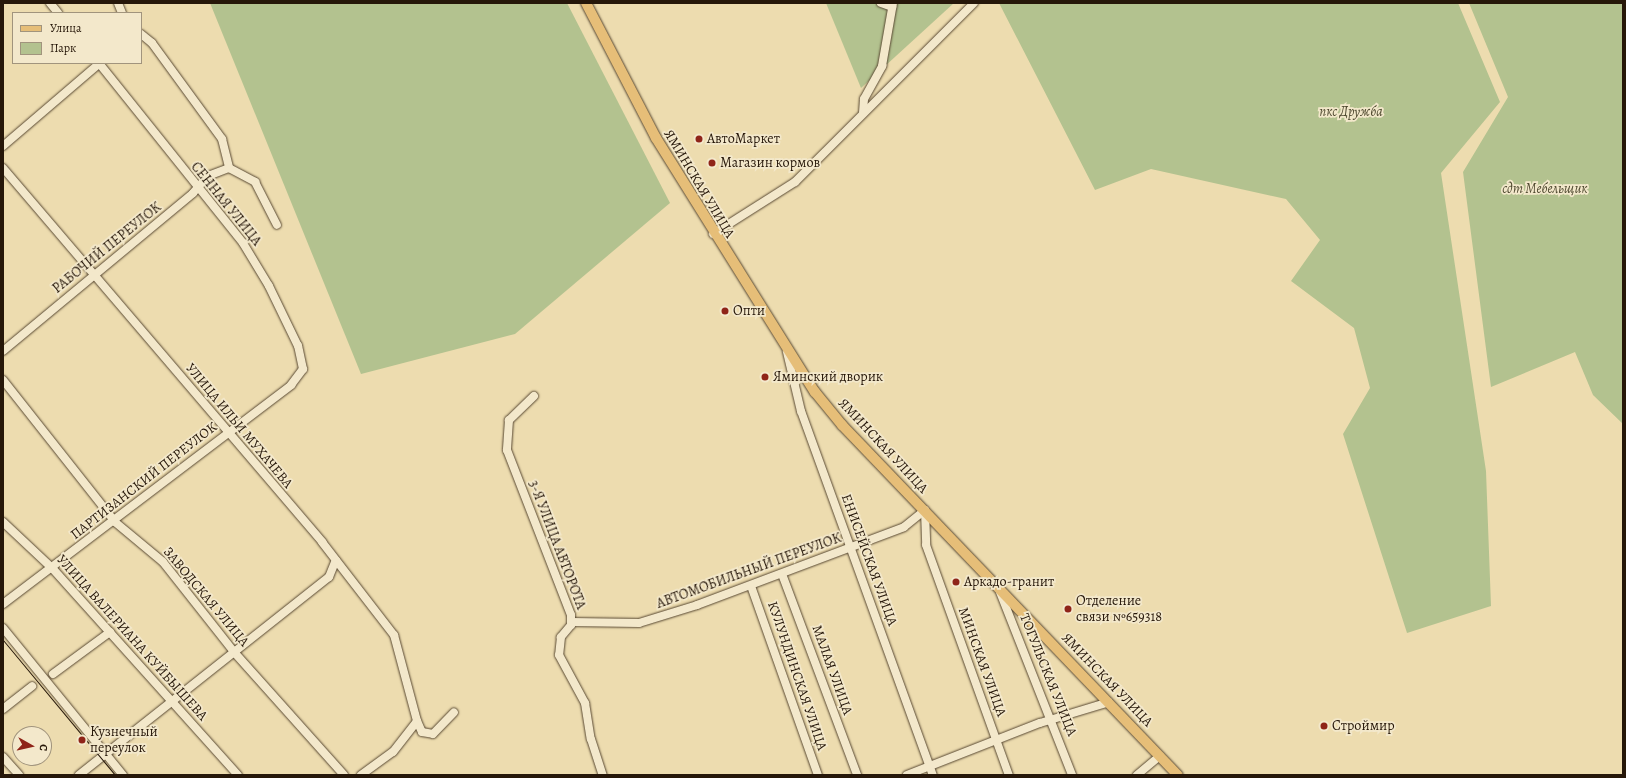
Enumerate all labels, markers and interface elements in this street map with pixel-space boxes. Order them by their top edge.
legend [12,12,142,64]
text: Улица [50,20,81,36]
text: Парк [50,40,76,56]
park label: пкс Дружба [1319,104,1383,120]
street label: ЯМИНСКАЯ УЛИЦА [660,127,738,241]
place label: АвтоМаркет [707,131,780,147]
marker: АвтоМаркет [694,134,704,144]
place label: Магазин кормов [720,155,820,171]
marker: Магазин кормов [707,158,717,168]
street label: СЕННАЯ УЛИЦА [187,159,265,249]
park label: сдт Мебельщик [1502,181,1588,197]
street label: РАБОЧИЙ ПЕРЕУЛОК [49,199,165,297]
place label: Опти [733,303,765,319]
marker: Опти [720,306,730,316]
street label: УЛИЦА ИЛЬИ МУХАЧЕВА [182,360,296,492]
place label: Яминский дворик [773,369,883,385]
marker: Яминский дворик [760,372,770,382]
street label: ЯМИНСКАЯ УЛИЦА [835,395,931,497]
street label: ПАРТИЗАНСКИЙ ПЕРЕУЛОК [68,419,220,543]
street label: 3-Я УЛИЦА АВТОРОТА [525,478,589,612]
street label: ЕНИСЕЙСКАЯ УЛИЦА [837,492,901,628]
street label: АВТОМОБИЛЬНЫЙ ПЕРЕУЛОК [654,530,844,612]
street label: ЗАВОДСКАЯ УЛИЦА [160,544,252,650]
street label: УЛИЦА ВАЛЕРИАНА КУЙБЫШЕВА [53,552,211,724]
place label: Аркадо-гранит [964,574,1054,590]
marker: Аркадо-гранит [951,577,961,587]
place label: Отделение связи №659318 [1076,593,1162,626]
street label: КУЛУНДИНСКАЯ УЛИЦА [764,599,830,753]
marker: Отделение связи №659318 [1063,604,1073,614]
street label: МИНСКАЯ УЛИЦА [954,605,1010,719]
street label: ТОГУЛЬСКАЯ УЛИЦА [1016,611,1080,739]
street label: МАЛАЯ УЛИЦА [808,623,856,717]
street label: ЯМИНСКАЯ УЛИЦА [1058,630,1156,730]
place label: Строймир [1332,718,1395,734]
marker: Строймир [1319,721,1329,731]
place label: Кузнечный переулок [90,724,158,756]
north arrow [12,726,52,766]
marker: Кузнечный переулок [77,735,87,745]
text: С [35,743,51,752]

